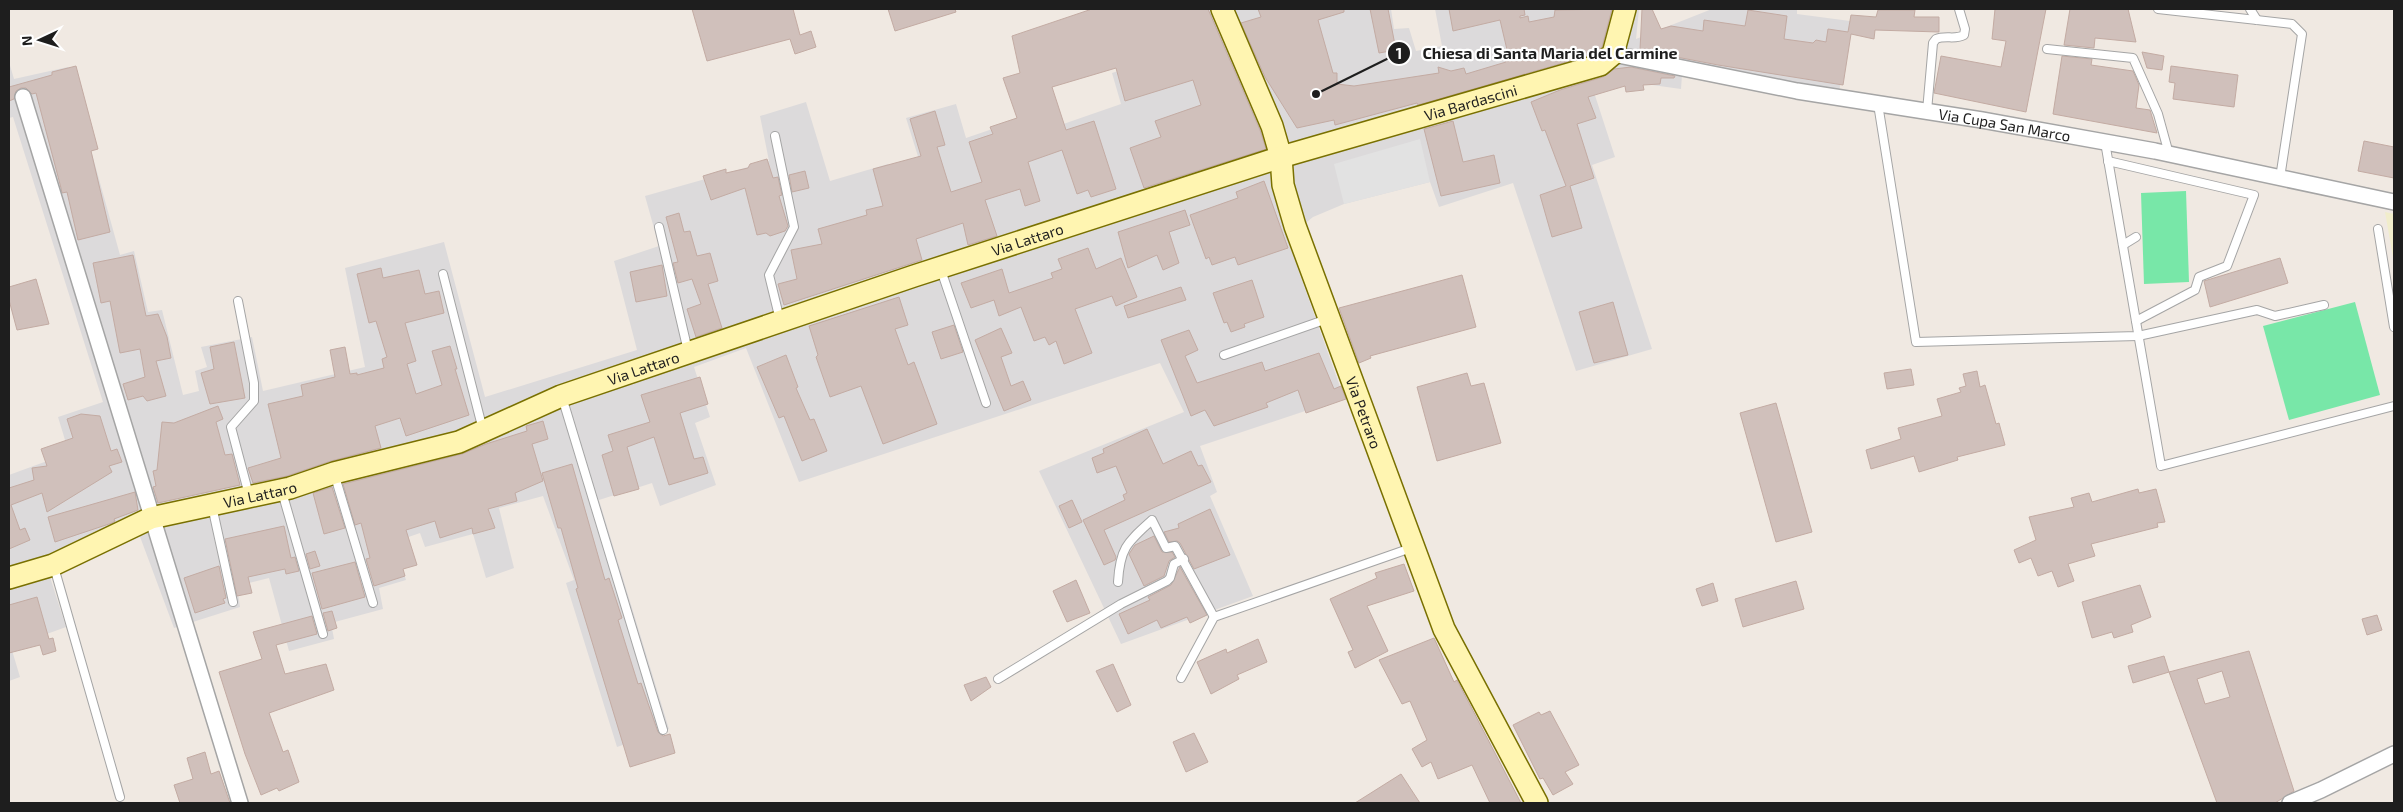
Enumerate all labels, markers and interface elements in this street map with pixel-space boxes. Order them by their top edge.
north arrow [15,15,65,65]
text: N [18,35,35,47]
callout: Chiesa di Santa Maria del Carmine [1387,38,1688,69]
text: Chiesa di Santa Maria del Carmine [1422,43,1678,62]
text: 1 [1396,44,1402,62]
street label: Via Bardascini [1422,80,1519,124]
street label: Via Cupa San Marco [1937,104,2072,145]
street label: Via Lattaro [989,219,1066,259]
street label: Via Lattaro [605,347,682,388]
street label: Via Petraro [1342,374,1385,451]
street label: Via Lattaro [222,477,299,511]

